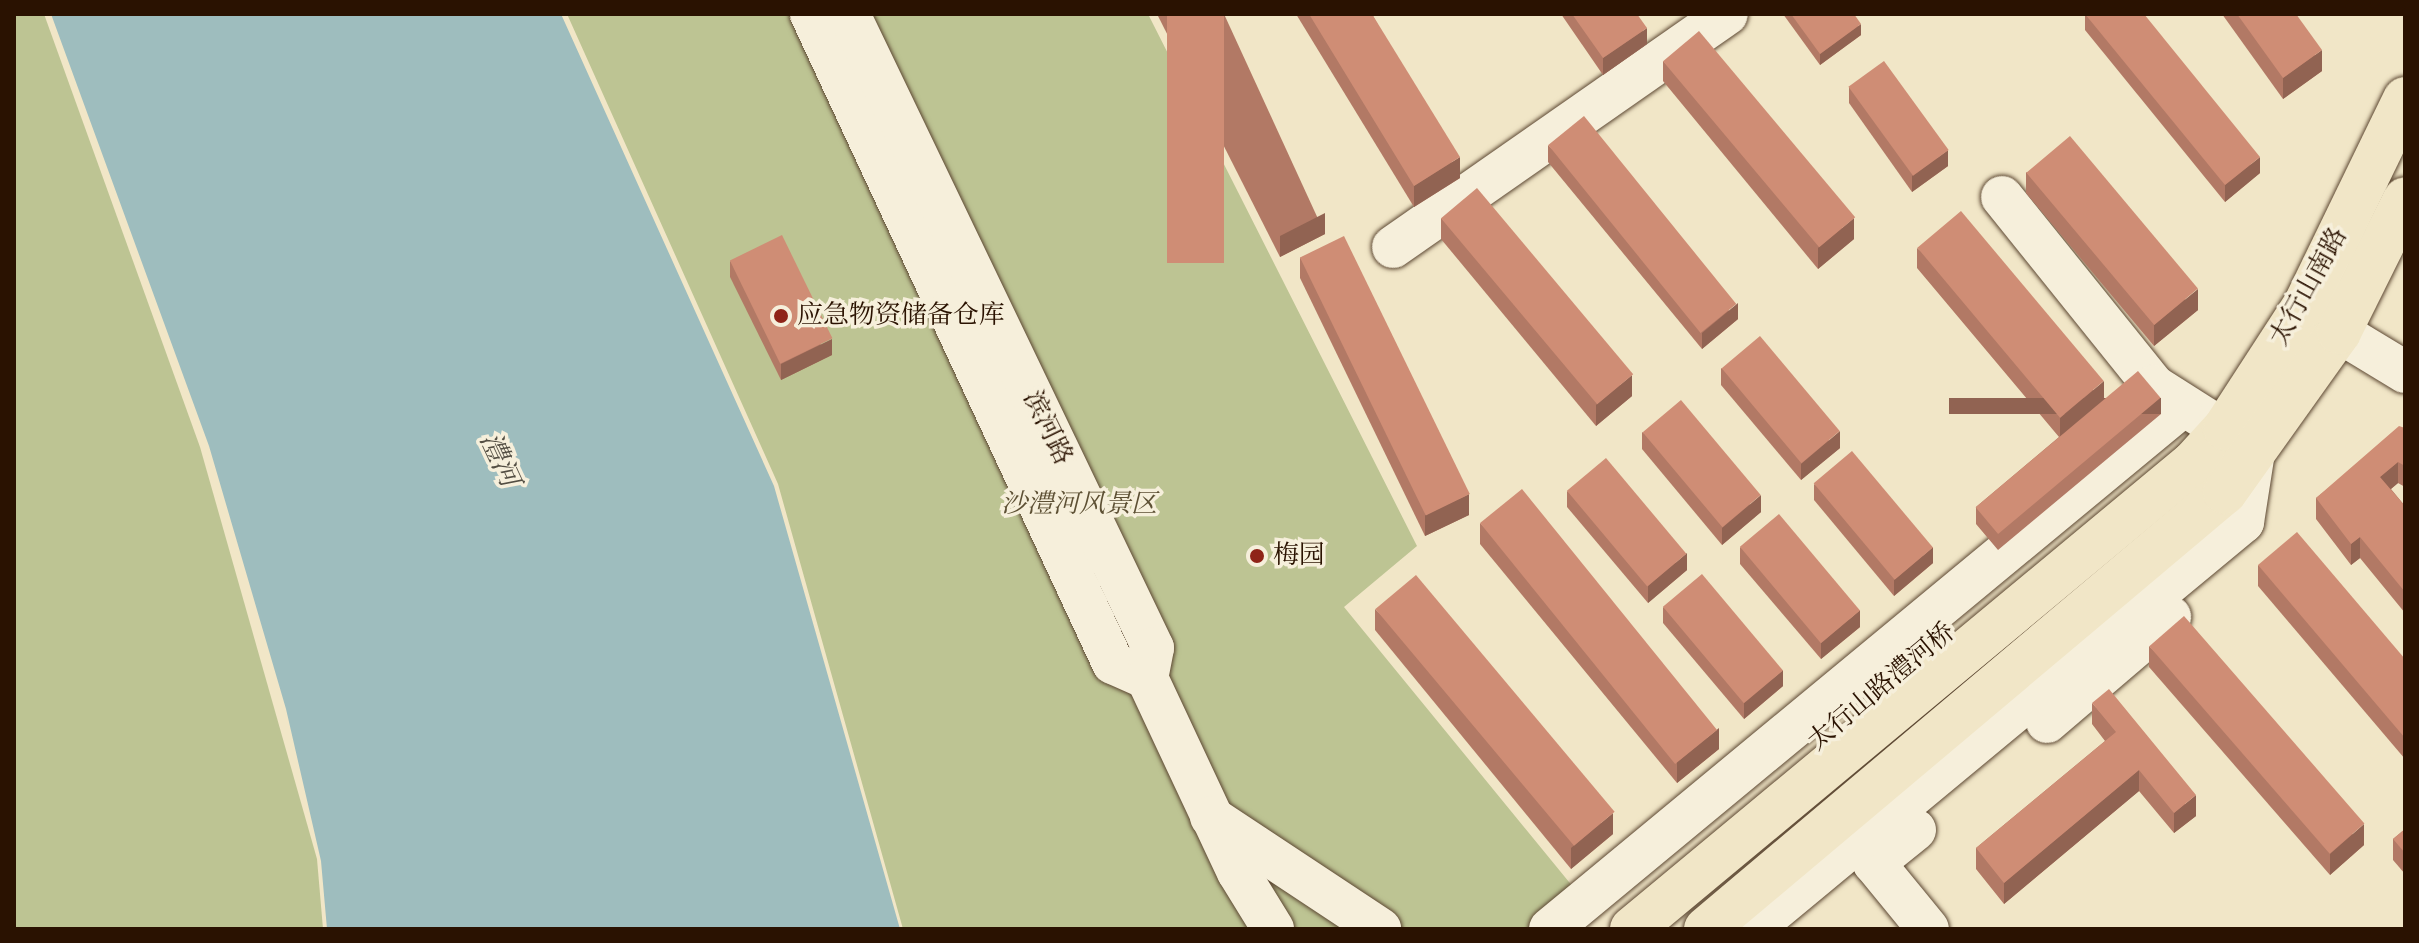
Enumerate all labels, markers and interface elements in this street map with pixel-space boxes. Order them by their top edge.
street label: 太行山南路 [2264,223,2354,351]
place label: 应急物资储备仓库 [797,300,1005,332]
marker: 应急物资储备仓库 [772,307,790,325]
street label: 滨河路 [1016,386,1078,470]
water label: 澧河 [472,428,526,492]
park label: 沙澧河风景区 [1001,489,1157,521]
place label: 梅园 [1273,540,1325,572]
marker: 梅园 [1248,547,1266,565]
street label: 太行山路澧河桥 [1802,617,1962,757]

